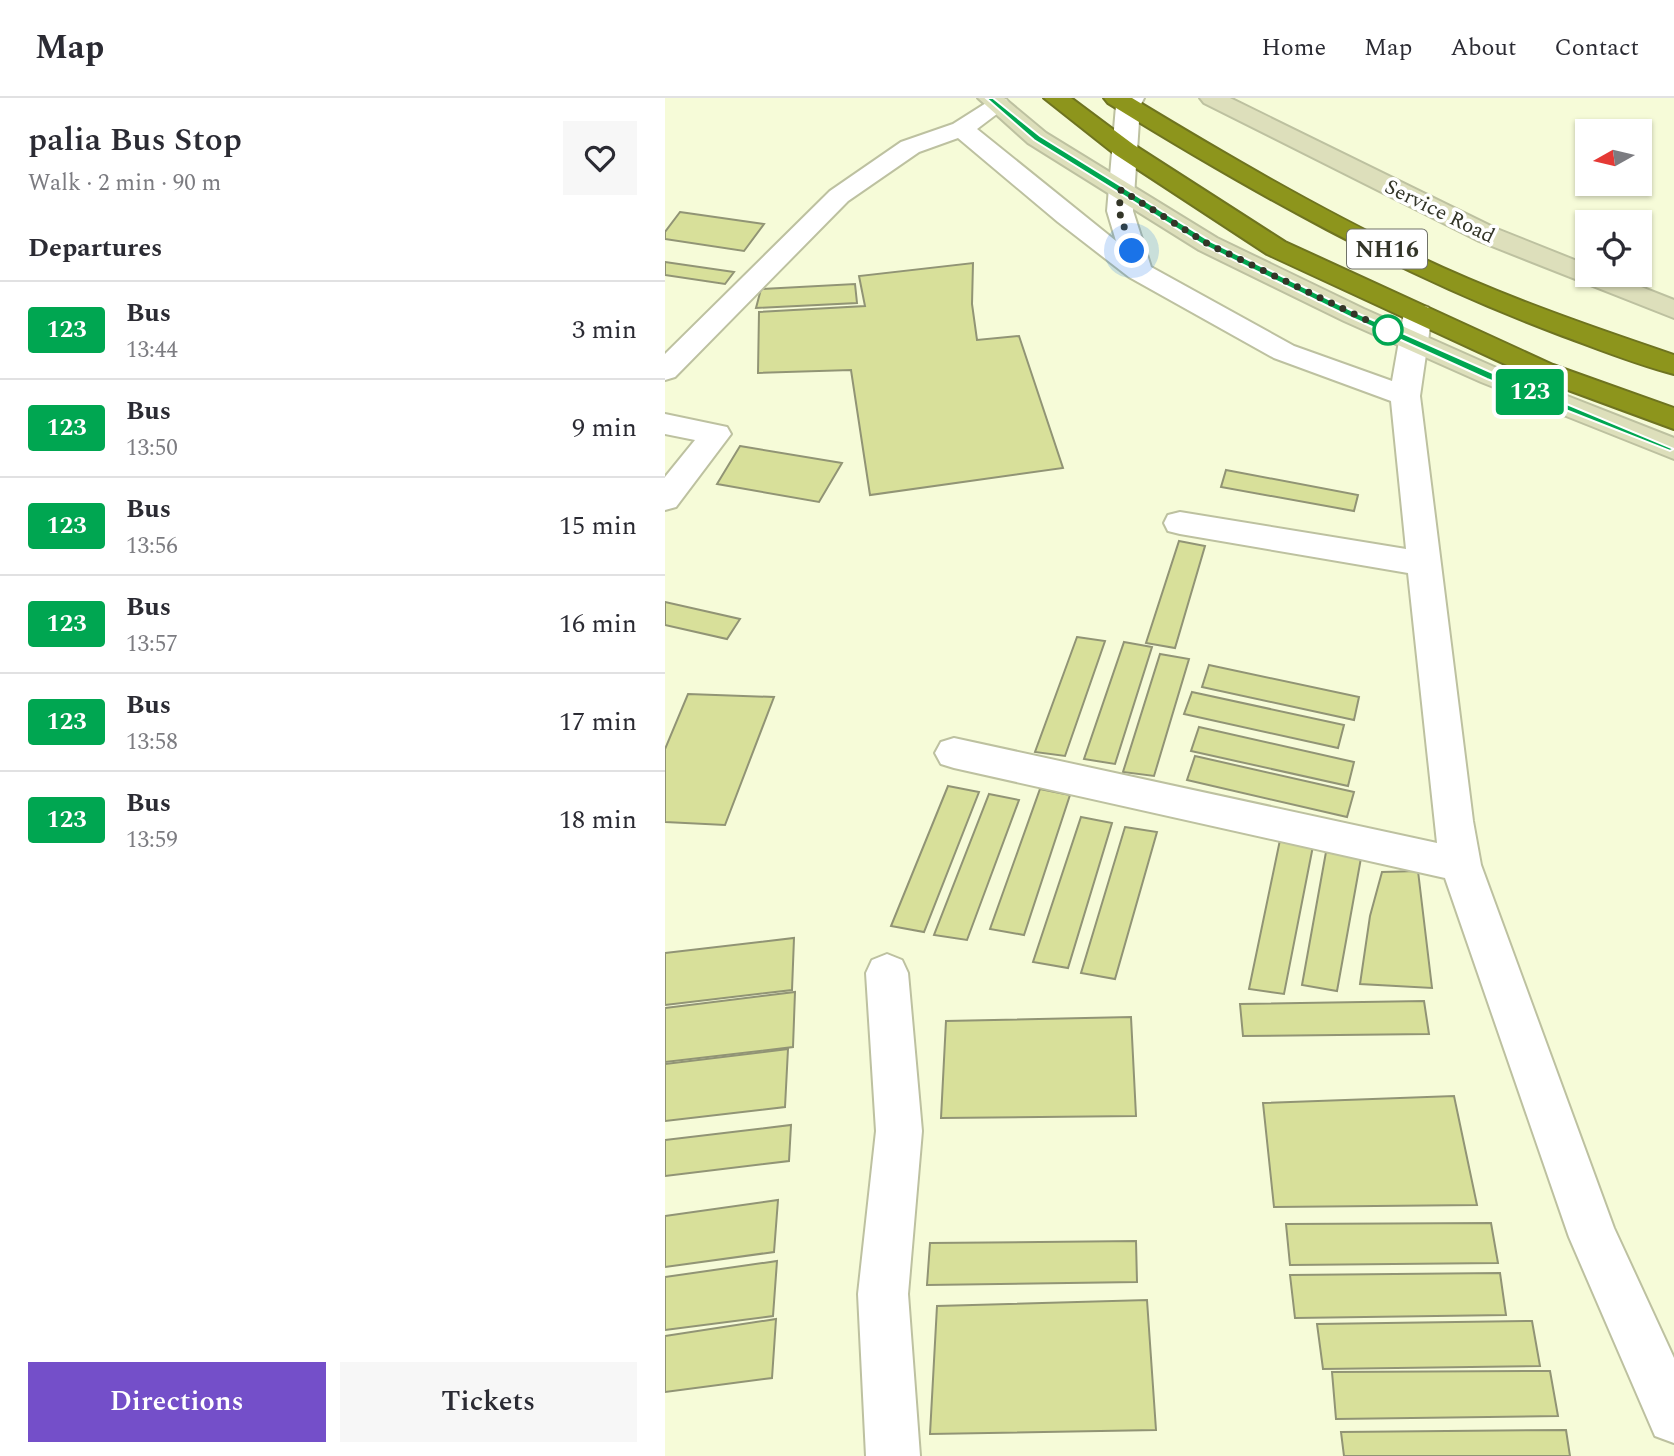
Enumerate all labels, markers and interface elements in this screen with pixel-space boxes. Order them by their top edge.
text: Map [35,23,104,73]
text: Home [1261,30,1326,66]
text: Map [1364,30,1412,66]
text: About [1450,30,1516,66]
text: Contact [1554,30,1639,66]
text: palia Bus Stop [28,115,242,165]
north arrow [1575,119,1652,196]
map controls [1575,119,1652,287]
button: heart [563,121,637,195]
text: Walk · 2 min · 90 m [28,166,221,201]
street label: Service Road [1379,171,1500,252]
button: locate [1575,210,1652,287]
text: Departures [28,228,162,268]
road number: NH16 [1347,230,1427,268]
your location [1114,233,1149,268]
text: Bus [126,293,171,333]
text: 3 min [572,310,637,350]
text: 123 [46,312,87,348]
unlabelled marker [1373,315,1403,345]
text: 13:44 [126,333,178,368]
line badge: 123 [1490,369,1570,415]
text: 123 [1510,374,1550,410]
text: Bus [126,391,171,431]
text: 9 min [572,408,637,448]
text: 123 [46,410,87,446]
text: 13:50 [126,431,178,466]
text: Bus [126,489,171,529]
text: 15 min [559,506,637,546]
text: 123 [46,508,87,544]
text: 13:56 [126,529,178,564]
text: Bus [126,587,171,627]
text: 16 min [559,604,637,644]
text: 123 [46,606,87,642]
text: 13:57 [126,627,178,662]
text: Bus [126,685,171,725]
text: 17 min [559,702,637,742]
text: 123 [46,704,87,740]
text: 13:58 [126,725,178,760]
text: Bus [126,783,171,823]
text: 18 min [559,800,637,840]
text: 123 [46,802,87,838]
text: 13:59 [126,823,178,858]
button: Directions [28,1362,326,1442]
button: Tickets [340,1362,637,1442]

